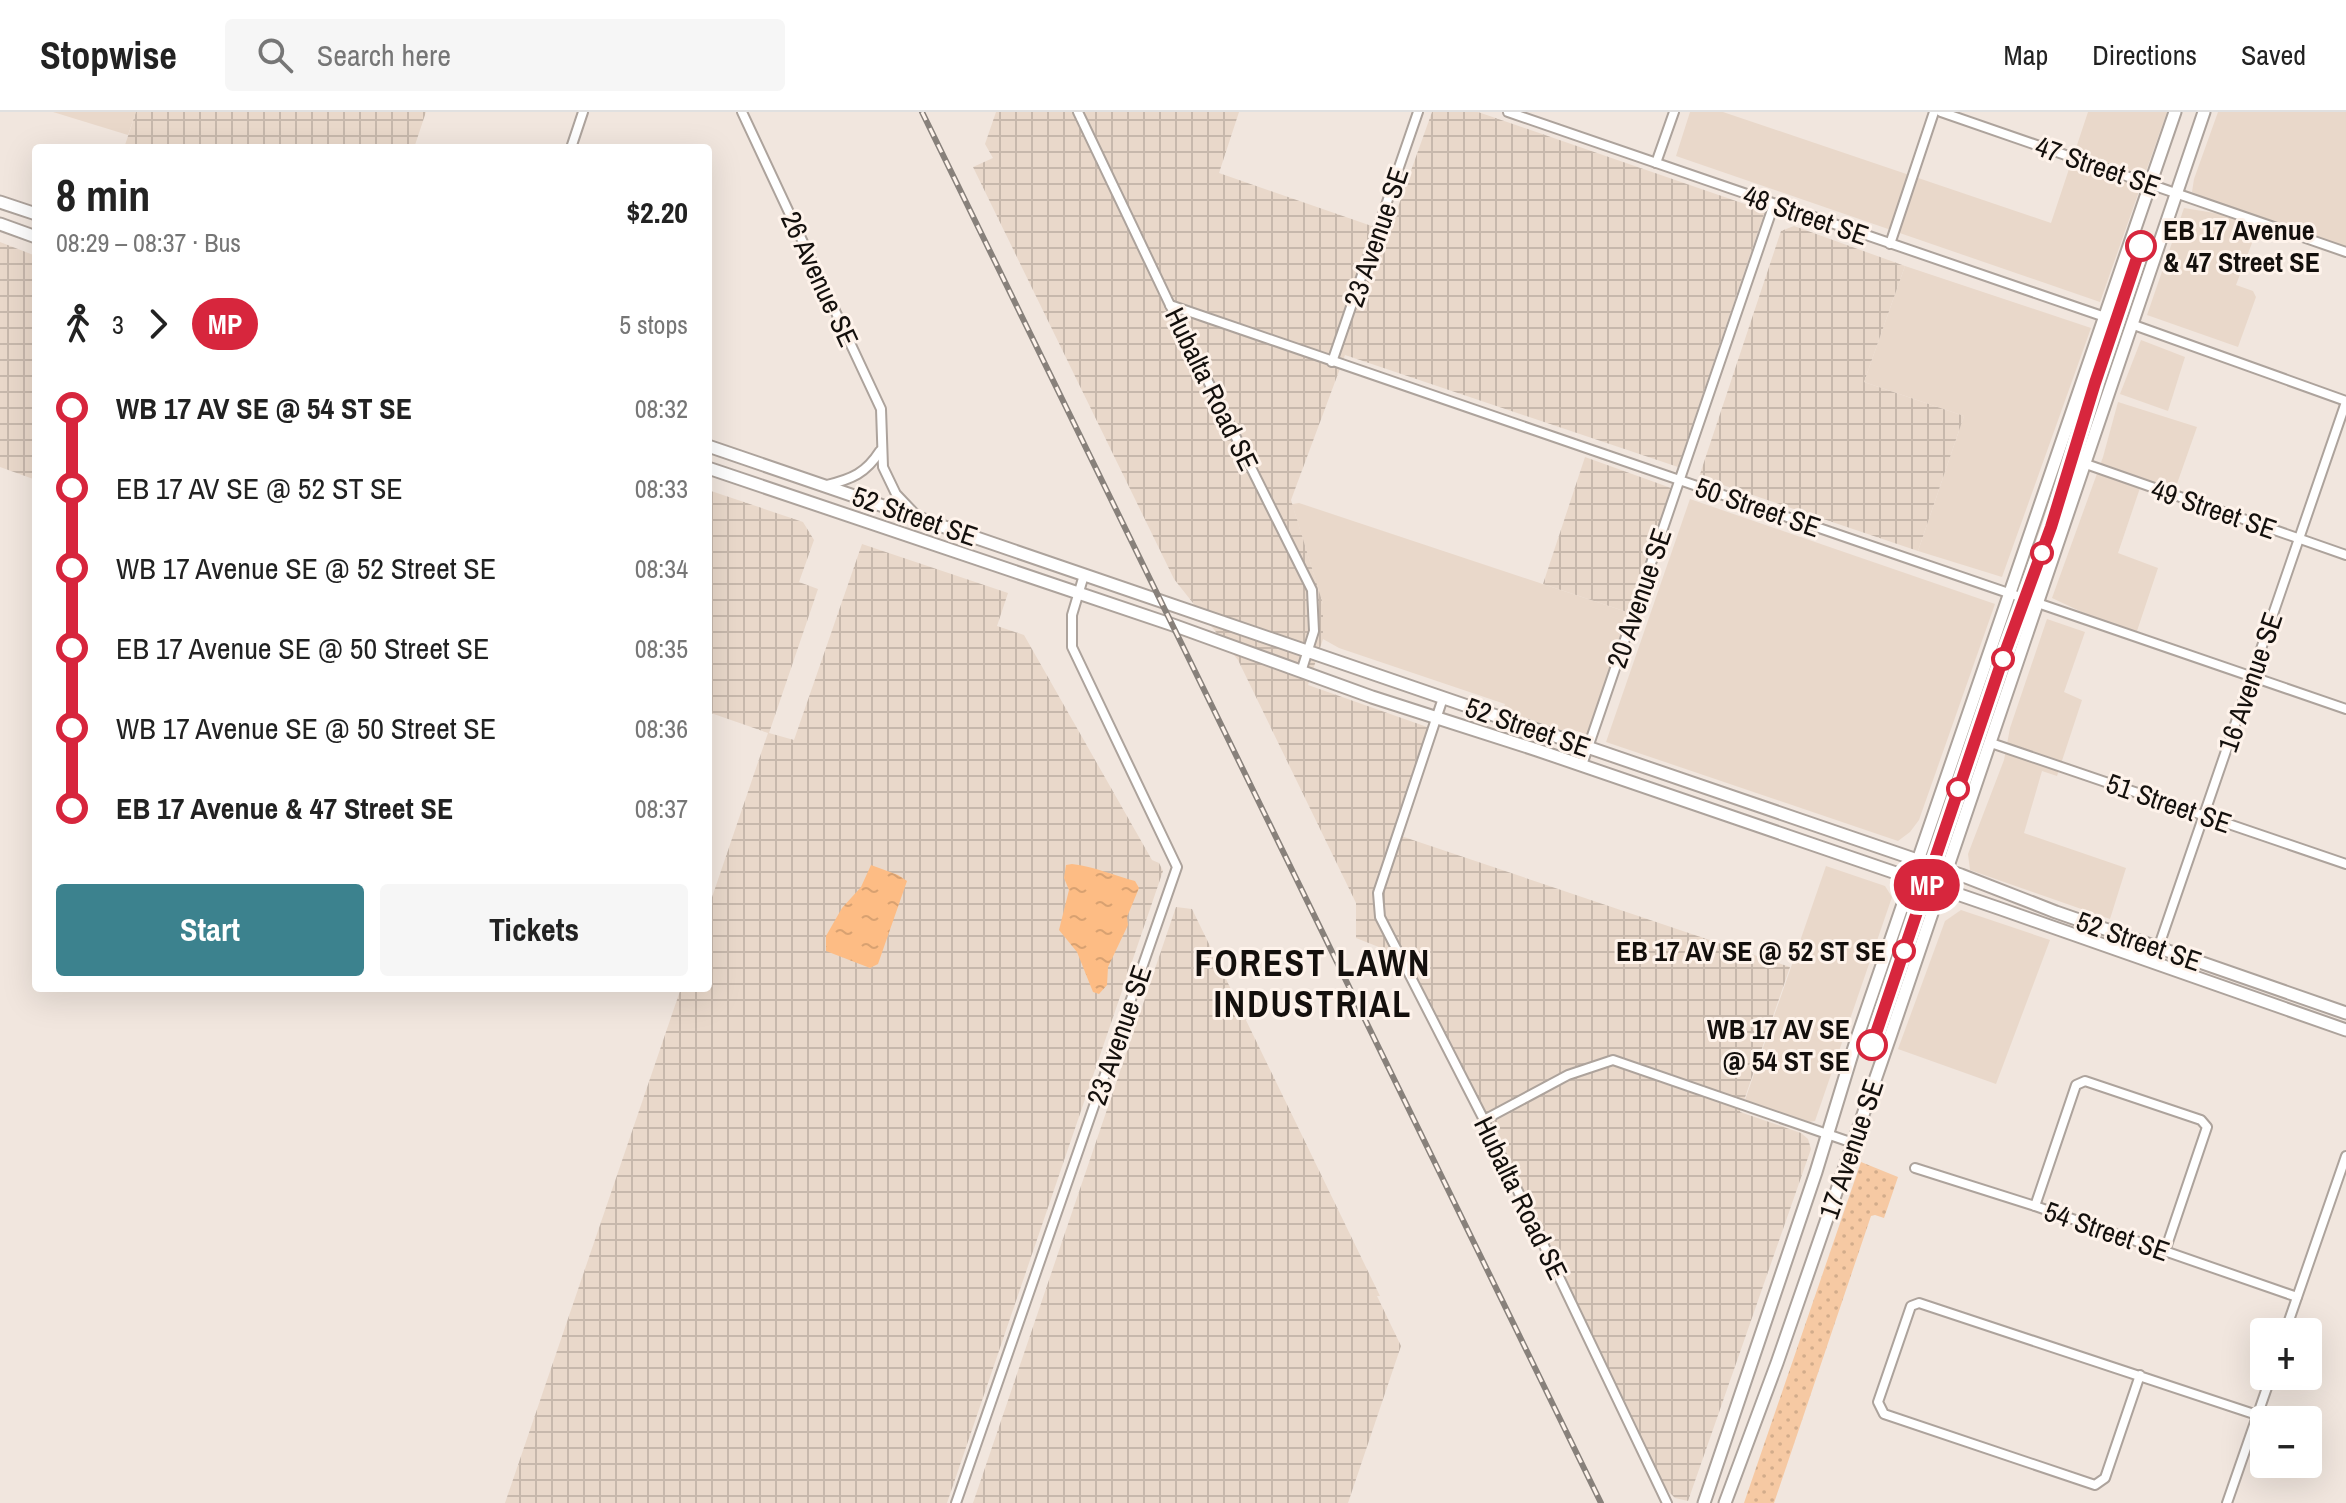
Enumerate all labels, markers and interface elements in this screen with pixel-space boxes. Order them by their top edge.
search box [225,19,785,91]
text: Stopwise [40,30,177,81]
icon: search [253,33,297,77]
text: Search here [317,35,451,75]
text: Map [2004,36,2048,74]
text: Directions [2092,36,2197,74]
text: Saved [2241,36,2306,74]
street label: 47 Street SE [2030,127,2166,205]
street label: 23 Avenue SE [1334,162,1418,312]
text: 8 min [56,165,150,225]
street label: 48 Street SE [1738,176,1874,254]
text: $2.20 [626,192,688,232]
street label: 26 Avenue SE [772,205,868,353]
place label: EB 17 Avenue & 47 Street SE [2163,211,2320,281]
text: 08:29 – 08:37 · Bus [56,225,241,260]
marker: EB 17 Avenue & 47 Street SE [2126,231,2156,261]
street label: Hubalta Road SE [1156,301,1268,477]
icon: walk [56,302,100,346]
icon: forward [136,302,180,346]
text: MP [208,305,242,343]
text: 3 [112,307,124,342]
text: 5 stops [619,307,688,342]
text: WB 17 AV SE @ 54 ST SE [116,388,412,428]
text: 08:32 [635,391,688,426]
text: EB 17 AV SE @ 52 ST SE [116,468,403,508]
street label: 50 Street SE [1690,468,1826,546]
street label: 49 Street SE [2146,470,2282,548]
text: 08:33 [635,471,688,506]
street label: 52 Street SE [847,477,983,555]
street label: 20 Avenue SE [1597,523,1681,673]
unlabelled marker [2031,542,2053,564]
text: WB 17 Avenue SE @ 52 Street SE [116,548,496,588]
text: 08:34 [635,551,688,586]
street label: 16 Avenue SE [2208,607,2292,757]
text: EB 17 Avenue SE @ 50 Street SE [116,628,489,668]
text: 08:35 [635,631,688,666]
unlabelled marker [1992,648,2014,670]
street label: 52 Street SE [1460,688,1596,766]
text: WB 17 Avenue SE @ 50 Street SE [116,708,496,748]
text: 08:36 [635,711,688,746]
street label: 51 Street SE [2101,764,2237,842]
unlabelled marker [1947,778,1969,800]
text: EB 17 Avenue & 47 Street SE [116,788,453,828]
text: 08:37 [635,791,688,826]
line badge: MP [1891,859,1963,911]
text: MP [1910,866,1944,904]
button: Start [56,884,364,976]
button: Tickets [380,884,688,976]
street label: 52 Street SE [2071,902,2207,980]
place label: EB 17 AV SE @ 52 ST SE [1616,932,1886,970]
district label: FOREST LAWN INDUSTRIAL [1195,939,1431,1028]
marker: EB 17 AV SE @ 52 ST SE [1893,940,1915,962]
street label: 23 Avenue SE [1077,960,1161,1110]
place label: WB 17 AV SE @ 54 ST SE [1707,1010,1850,1080]
marker: WB 17 AV SE @ 54 ST SE [1857,1030,1887,1060]
street label: 17 Avenue SE [1809,1074,1893,1224]
street label: Hubalta Road SE [1465,1110,1577,1286]
street label: 54 Street SE [2039,1192,2175,1270]
map controls [2250,1318,2322,1478]
button: + [2250,1318,2322,1390]
button: − [2250,1406,2322,1478]

